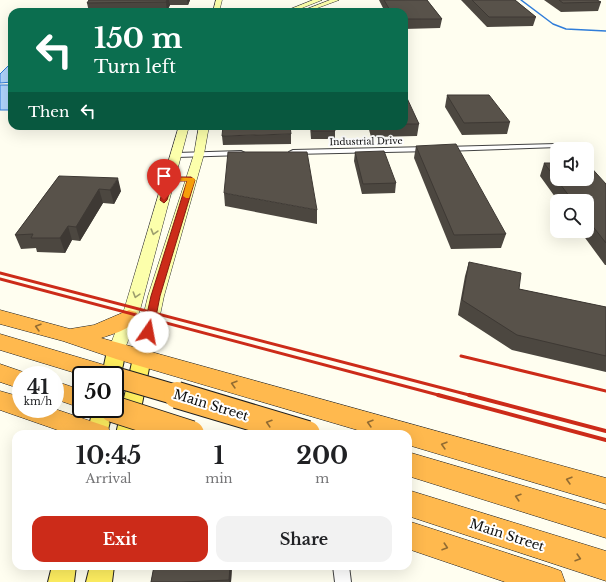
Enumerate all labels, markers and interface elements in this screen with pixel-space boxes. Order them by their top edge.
text: 150 m [94,21,182,56]
icon: left [28,24,80,76]
text: Turn left [94,56,176,78]
icon: left [77,100,99,122]
text: Then [28,102,69,121]
street label: Industrial Drive [329,135,403,147]
map controls [550,142,594,238]
button: sound [550,142,594,186]
pin [147,159,181,200]
icon: arrive [153,165,175,187]
button: search [550,194,594,238]
one-way arrow [150,229,159,236]
one-way arrow [132,291,141,298]
position arrow [127,311,169,353]
one-way arrow [35,323,42,332]
speed limit sign: 50 [72,366,124,418]
text: 41 [27,375,49,399]
one-way arrow [231,381,238,389]
street label: Main Street [171,386,251,424]
text: km/h [24,395,52,408]
one-way arrow [266,419,273,428]
one-way arrow [366,419,373,428]
text: 10:45 [76,441,141,470]
text: 1 [214,441,224,470]
text: 200 [296,441,348,470]
one-way arrow [440,441,447,449]
text: Arrival [86,470,132,487]
text: min [205,470,233,487]
text: m [315,470,329,487]
one-way arrow [565,476,572,485]
one-way arrow [514,493,521,502]
street label: Main Street [467,515,547,555]
button: Exit [32,516,208,562]
button: Share [216,516,392,562]
one-way arrow [441,543,448,551]
one-way arrow [574,553,581,562]

